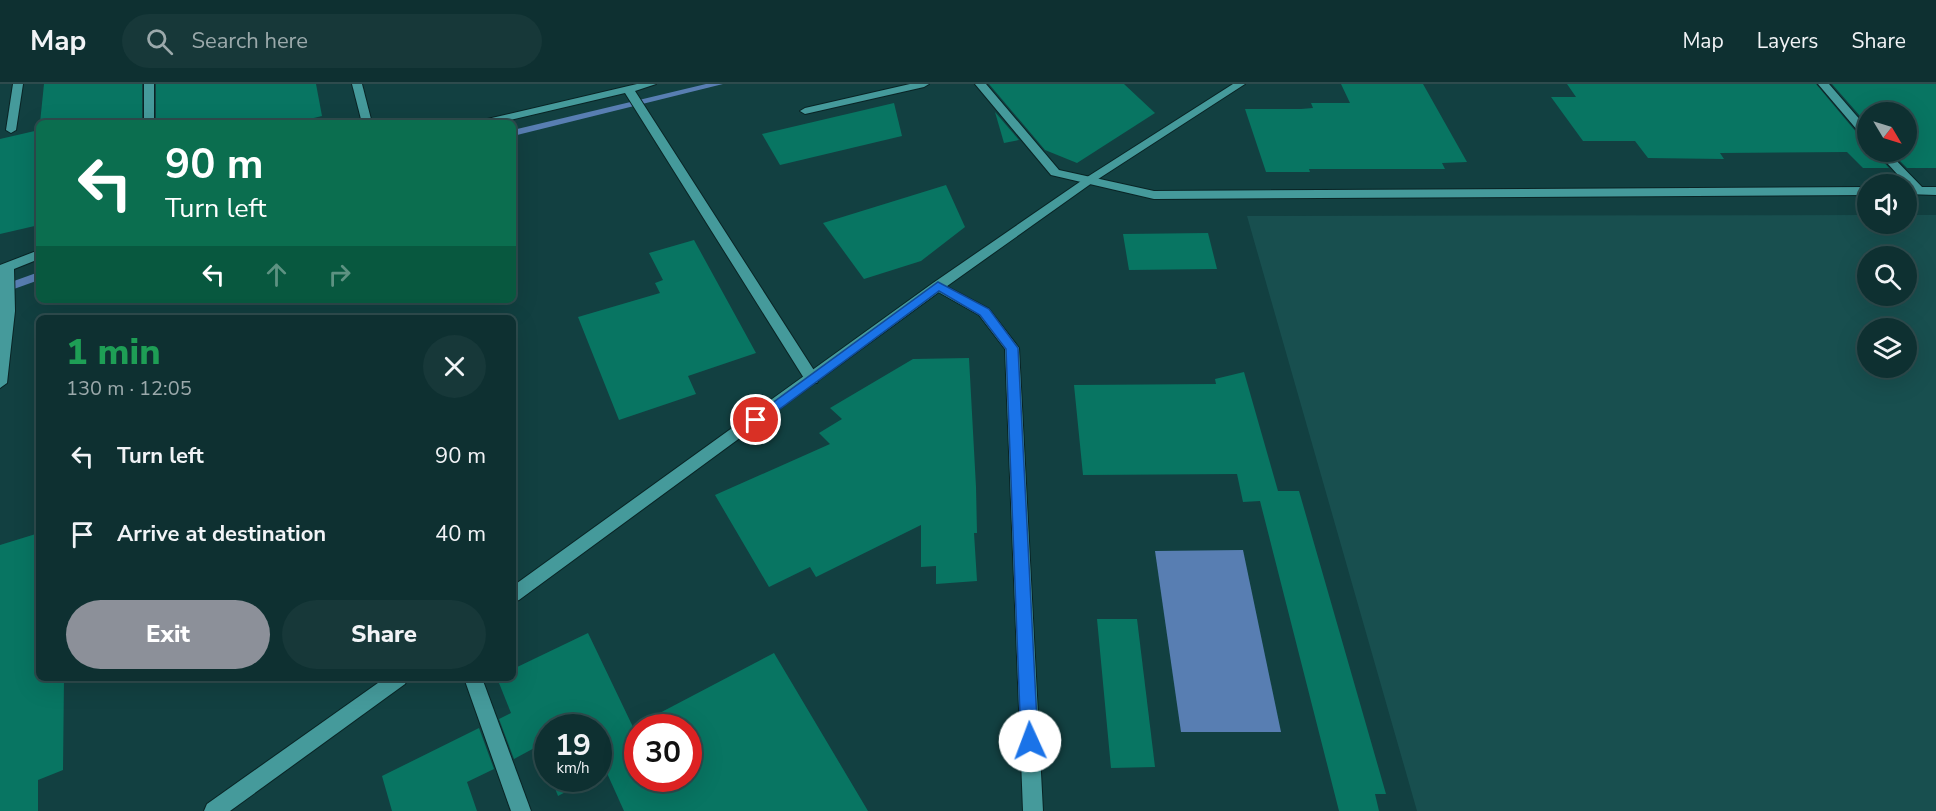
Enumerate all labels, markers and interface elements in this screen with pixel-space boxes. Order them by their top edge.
search box [122,14,542,68]
text: Map [30,22,86,60]
icon: search [143,25,176,58]
text: Search here [191,26,308,56]
text: Map [1682,27,1724,55]
text: Layers [1757,27,1818,55]
text: Share [1851,27,1906,55]
north arrow [1857,102,1917,162]
map controls [1857,102,1917,378]
text: 90 m [165,136,264,193]
icon: left [66,144,144,222]
button: sound [1857,174,1917,234]
text: Turn left [165,190,266,227]
button: search [1857,246,1917,306]
icon: left [197,258,230,291]
icon: ahead [260,258,293,291]
icon: right [323,258,356,291]
button: layers [1857,318,1917,378]
text: 1 min [66,328,161,377]
button: close [423,335,486,398]
text: 130 m · 12:05 [66,375,192,402]
pin [730,394,781,445]
icon: arrive [739,403,772,436]
icon: left [66,440,99,473]
text: Turn left [117,441,204,471]
text: 90 m [435,441,486,471]
icon: arrive [66,518,99,551]
text: Arrive at destination [117,519,326,549]
text: 40 m [435,519,486,549]
button: Exit [66,600,270,669]
button: Share [282,600,486,669]
position arrow [998,709,1062,773]
speed limit sign: 30 [624,714,702,792]
text: 19 [555,725,591,766]
text: km/h [556,758,590,778]

